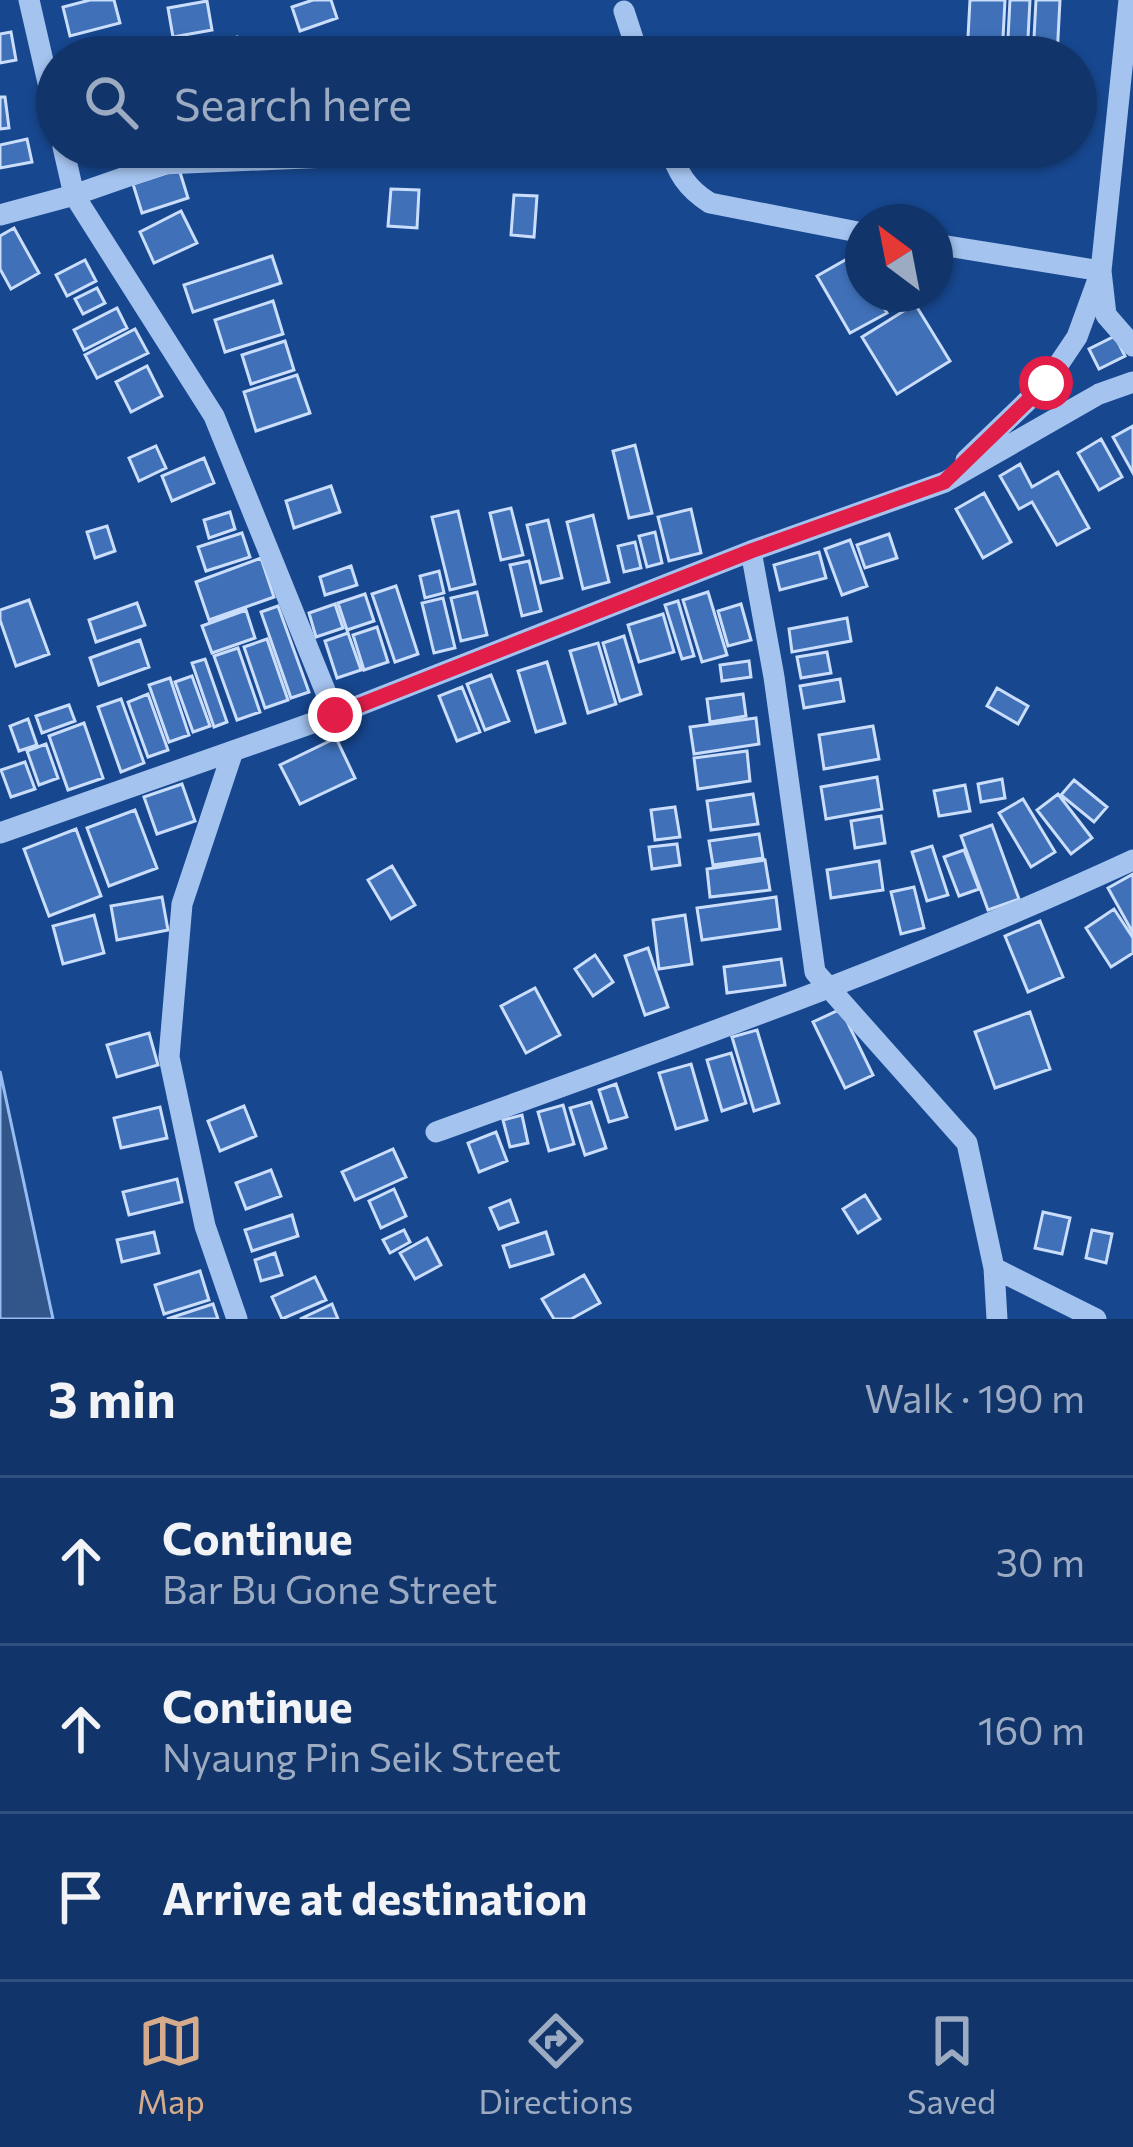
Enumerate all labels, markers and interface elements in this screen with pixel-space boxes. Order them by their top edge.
search box [36,36,1097,168]
icon: search [78,69,144,135]
text: Search here [174,75,412,130]
north arrow [845,204,953,312]
route start [1019,356,1073,410]
route end [308,688,362,742]
text: 3 min [48,1366,176,1429]
text: Walk · 190 m [864,1373,1085,1421]
text: Continue [162,1509,353,1564]
icon: ahead [48,1528,114,1594]
text: 30 m [996,1537,1085,1585]
text: Bar Bu Gone Street [162,1564,498,1612]
text: Continue [162,1677,353,1732]
icon: ahead [48,1696,114,1762]
text: 160 m [978,1705,1085,1753]
text: Nyaung Pin Seik Street [162,1732,561,1780]
icon: arrive [48,1864,114,1930]
text: Arrive at destination [162,1869,588,1924]
tab: Map [137,2008,205,2121]
tab: Directions [479,2008,633,2121]
tab: Saved [907,2008,996,2121]

